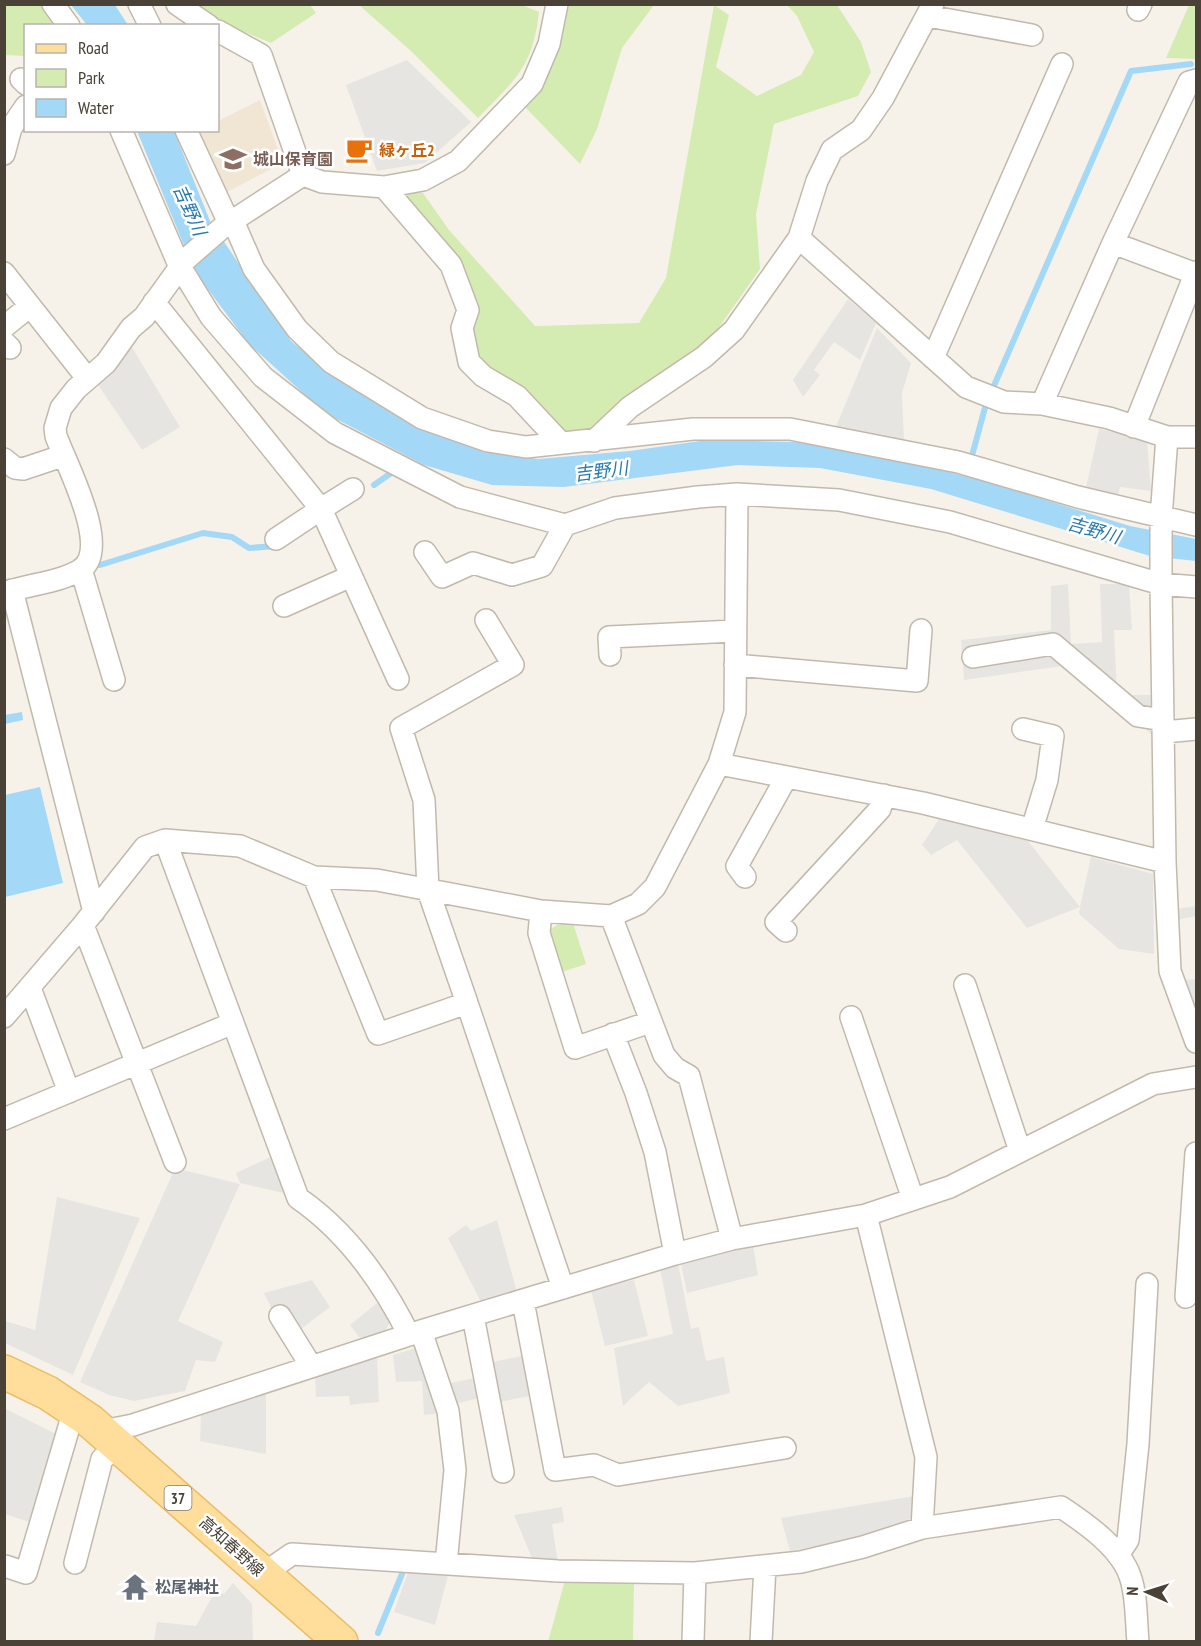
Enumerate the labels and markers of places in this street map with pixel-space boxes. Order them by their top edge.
cafe icon: 緑ヶ丘2 [344,135,374,165]
place label: 緑ヶ丘2 [379,140,435,160]
school or university icon: 城山保育園 [218,144,248,174]
place label: 城山保育園 [253,149,333,169]
temple icon: 松尾神社 [120,1572,150,1602]
place label: 松尾神社 [155,1577,219,1597]

